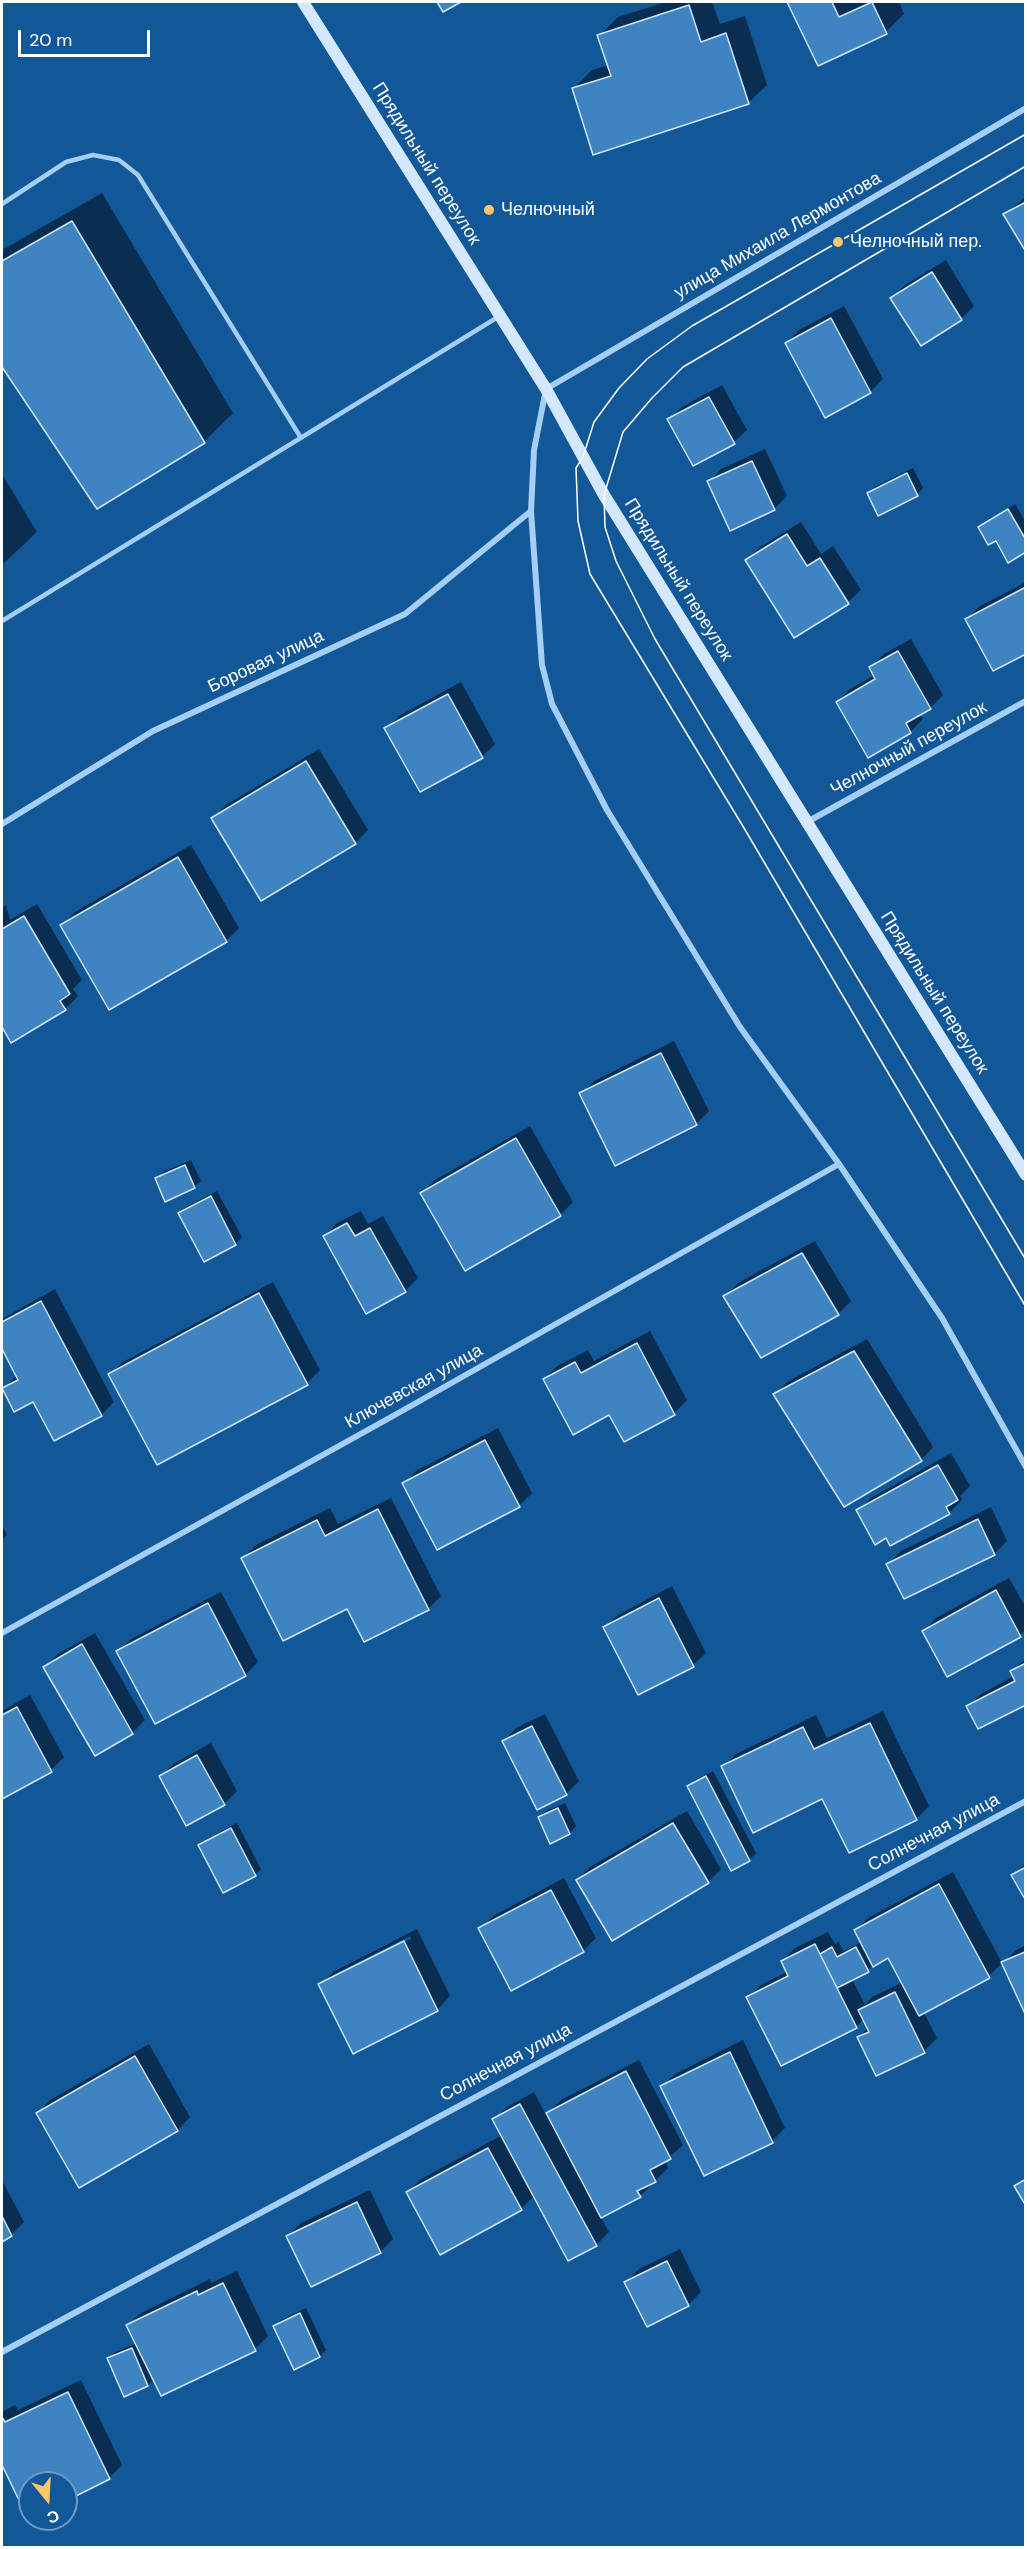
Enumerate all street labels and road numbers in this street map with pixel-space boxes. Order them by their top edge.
street label: Прядильный переулок [367,79,485,249]
street label: улица Михаила Лермонтова [671,168,885,304]
street label: Прядильный переулок [619,495,737,665]
street label: Боровая улица [205,626,327,698]
street label: Челночный переулок [827,697,991,801]
street label: Прядильный переулок [875,908,993,1078]
street label: Ключевская улица [341,1340,487,1434]
street label: Солнечная улица [865,1789,1003,1877]
street label: Солнечная улица [437,2019,575,2107]

